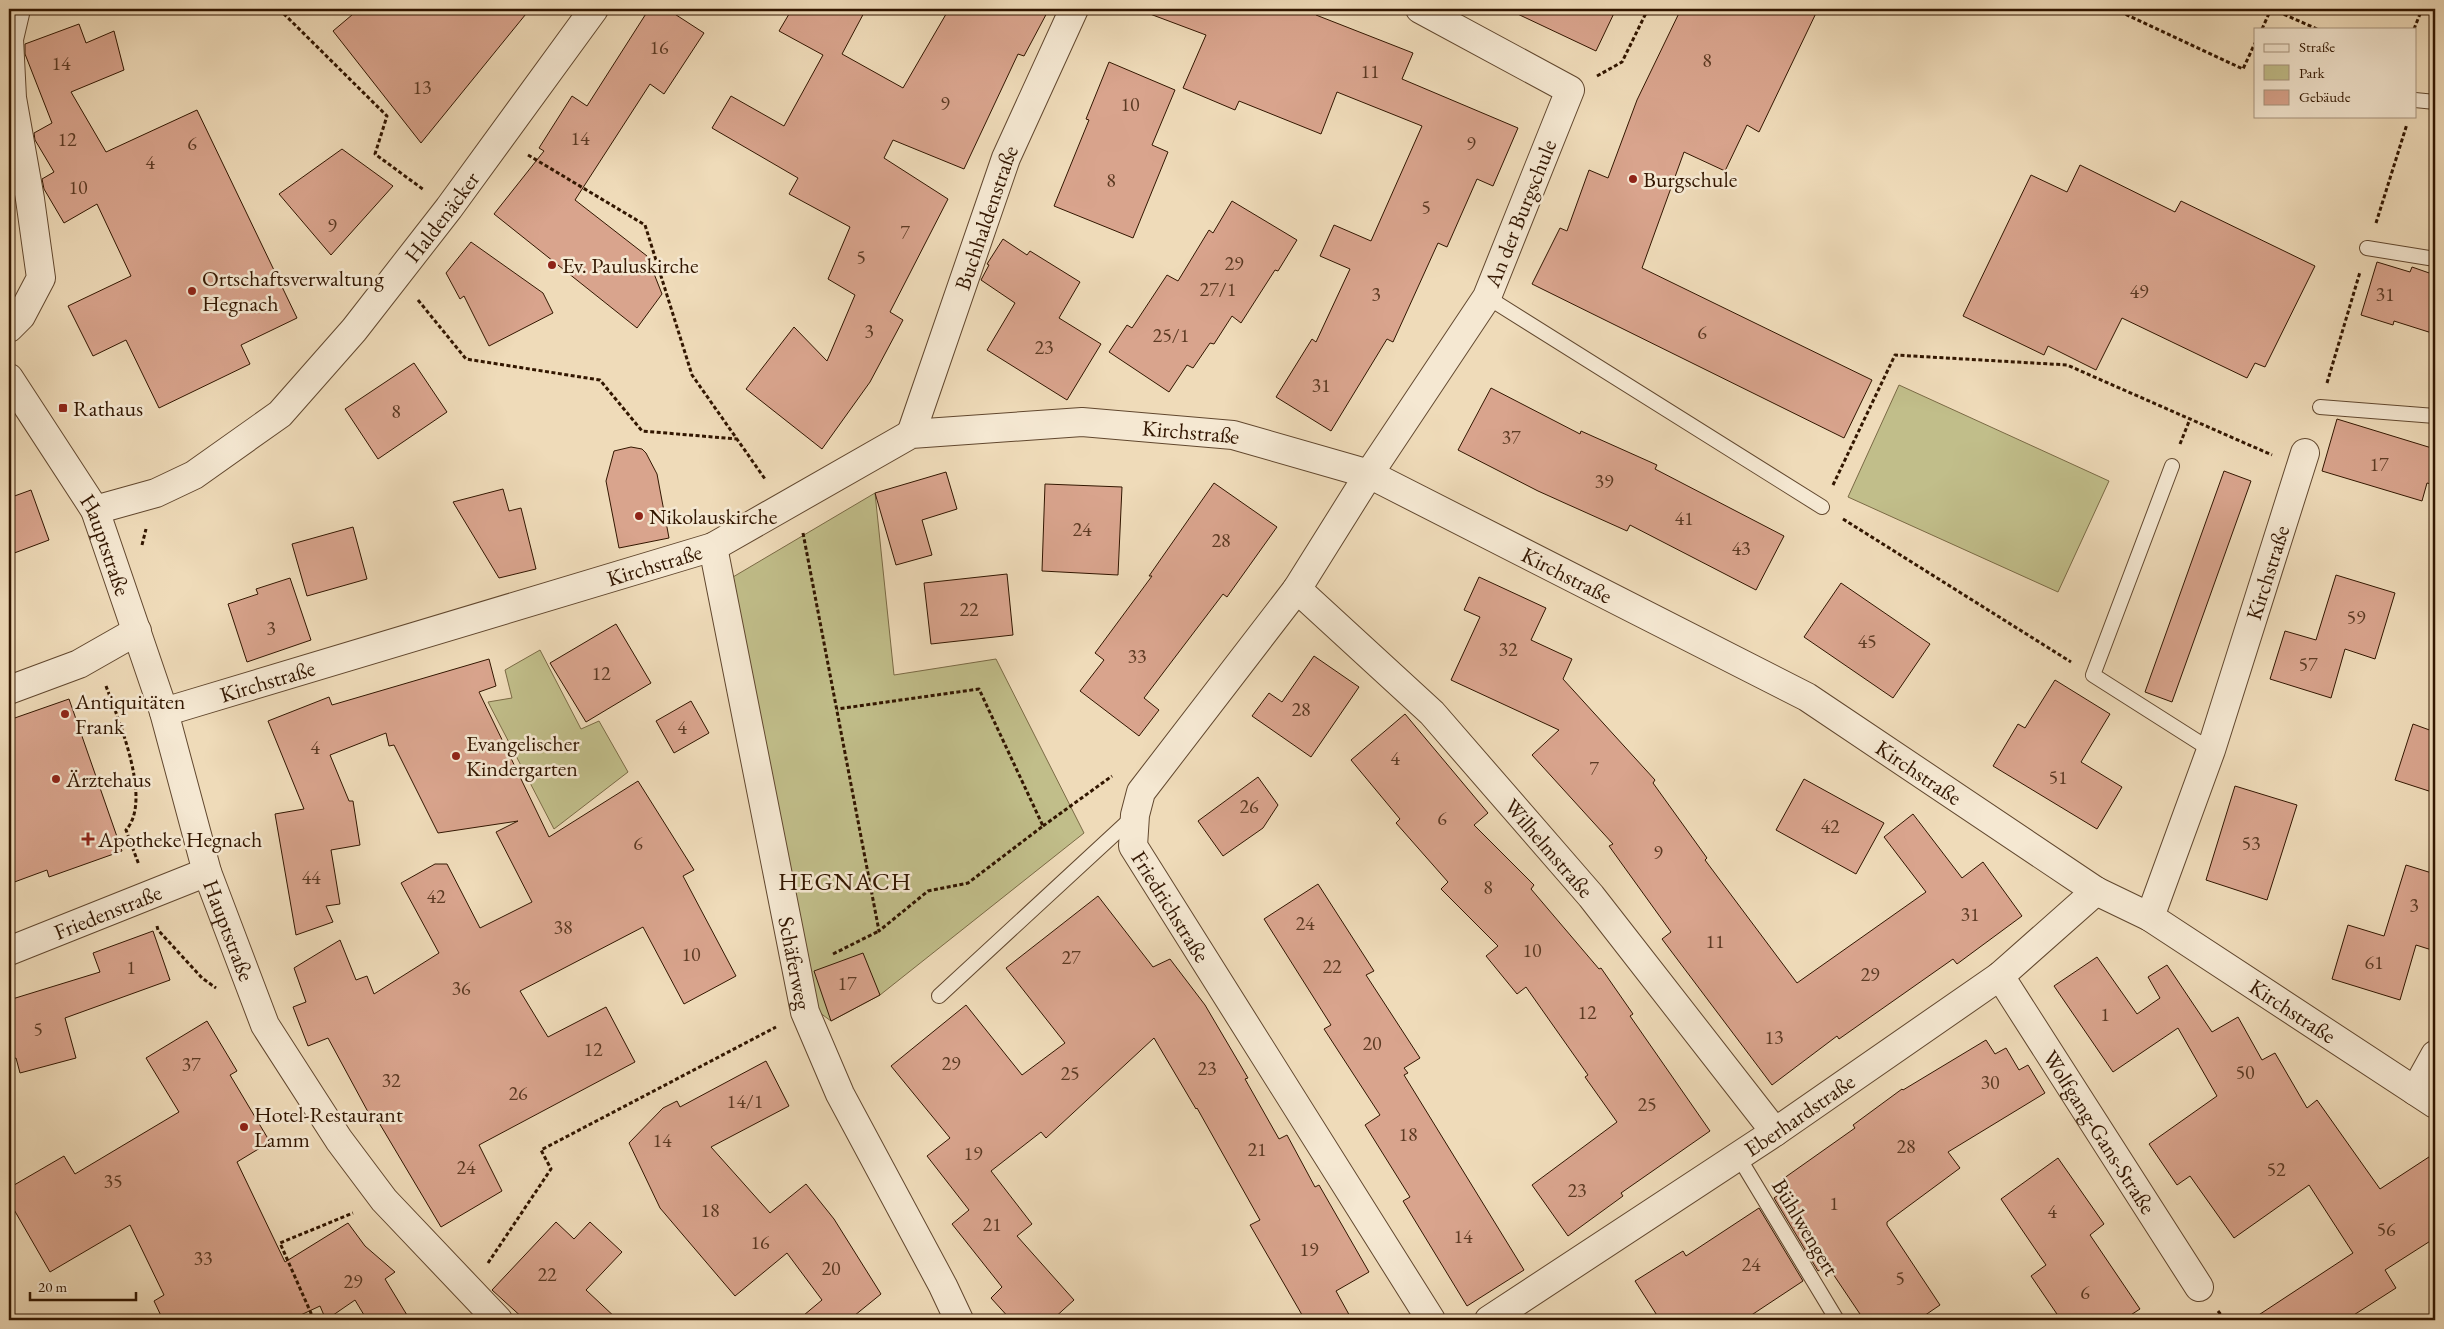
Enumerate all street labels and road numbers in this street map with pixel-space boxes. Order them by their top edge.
street label: An der Burgschule [1477,135,1563,292]
street label: Buchhaldenstraße [948,140,1025,294]
street label: Haldenäcker [398,165,486,269]
street label: Kirchstraße [1141,413,1244,451]
street label: Hauptstraße [73,488,137,600]
street label: Kirchstraße [2239,521,2296,624]
street label: Kirchstraße [603,537,706,593]
street label: Kirchstraße [1517,540,1617,611]
street label: Kirchstraße [217,653,319,709]
street label: Kirchstraße [1870,733,1968,812]
street label: Wilhelmstraße [1498,792,1600,904]
street label: Friedrichstraße [1125,845,1217,968]
street label: Hauptstraße [196,876,261,986]
street label: Friedenstraße [50,878,166,947]
street label: Schäferweg [771,914,818,1013]
street label: Kirchstraße [2244,972,2342,1050]
street label: Wolfgang-Gans-Straße [2036,1045,2163,1220]
street label: Eberhardstraße [1739,1067,1861,1163]
street label: Bühlwengert [1765,1173,1846,1281]

